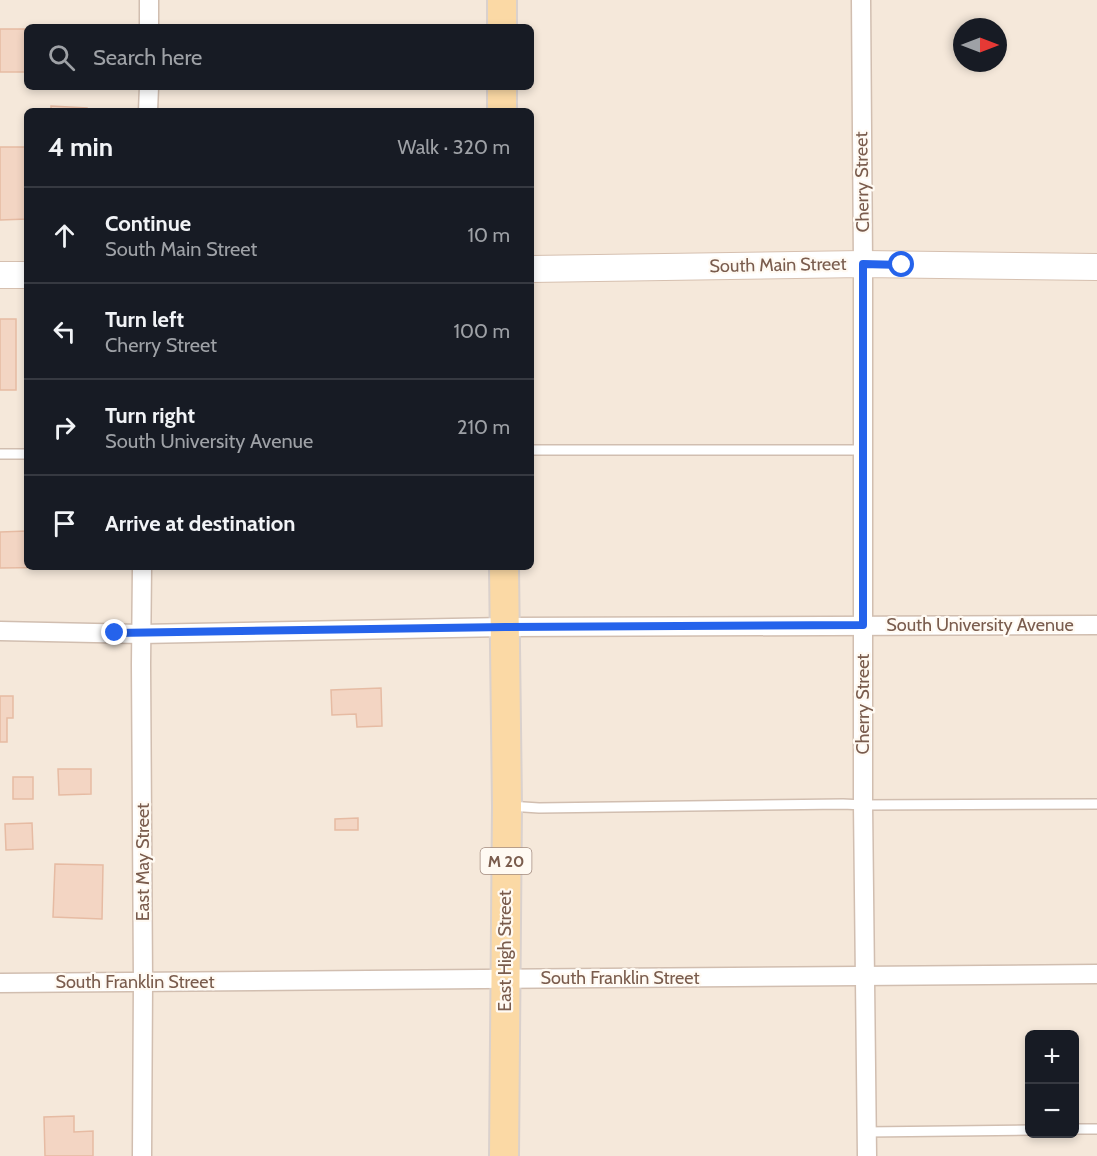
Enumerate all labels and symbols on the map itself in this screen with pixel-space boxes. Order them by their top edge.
north arrow [953,18,1007,72]
street label: Cherry Street [850,131,874,233]
route start [888,251,914,277]
street label: South Main Street [709,253,847,277]
street label: South University Avenue [886,614,1074,636]
route end [101,619,127,645]
street label: Cherry Street [852,654,874,754]
street label: East May Street [132,803,154,921]
road number: M 20 [480,848,532,874]
street label: East High Street [494,890,516,1012]
street label: South Franklin Street [540,967,700,989]
street label: South Franklin Street [55,971,215,993]

